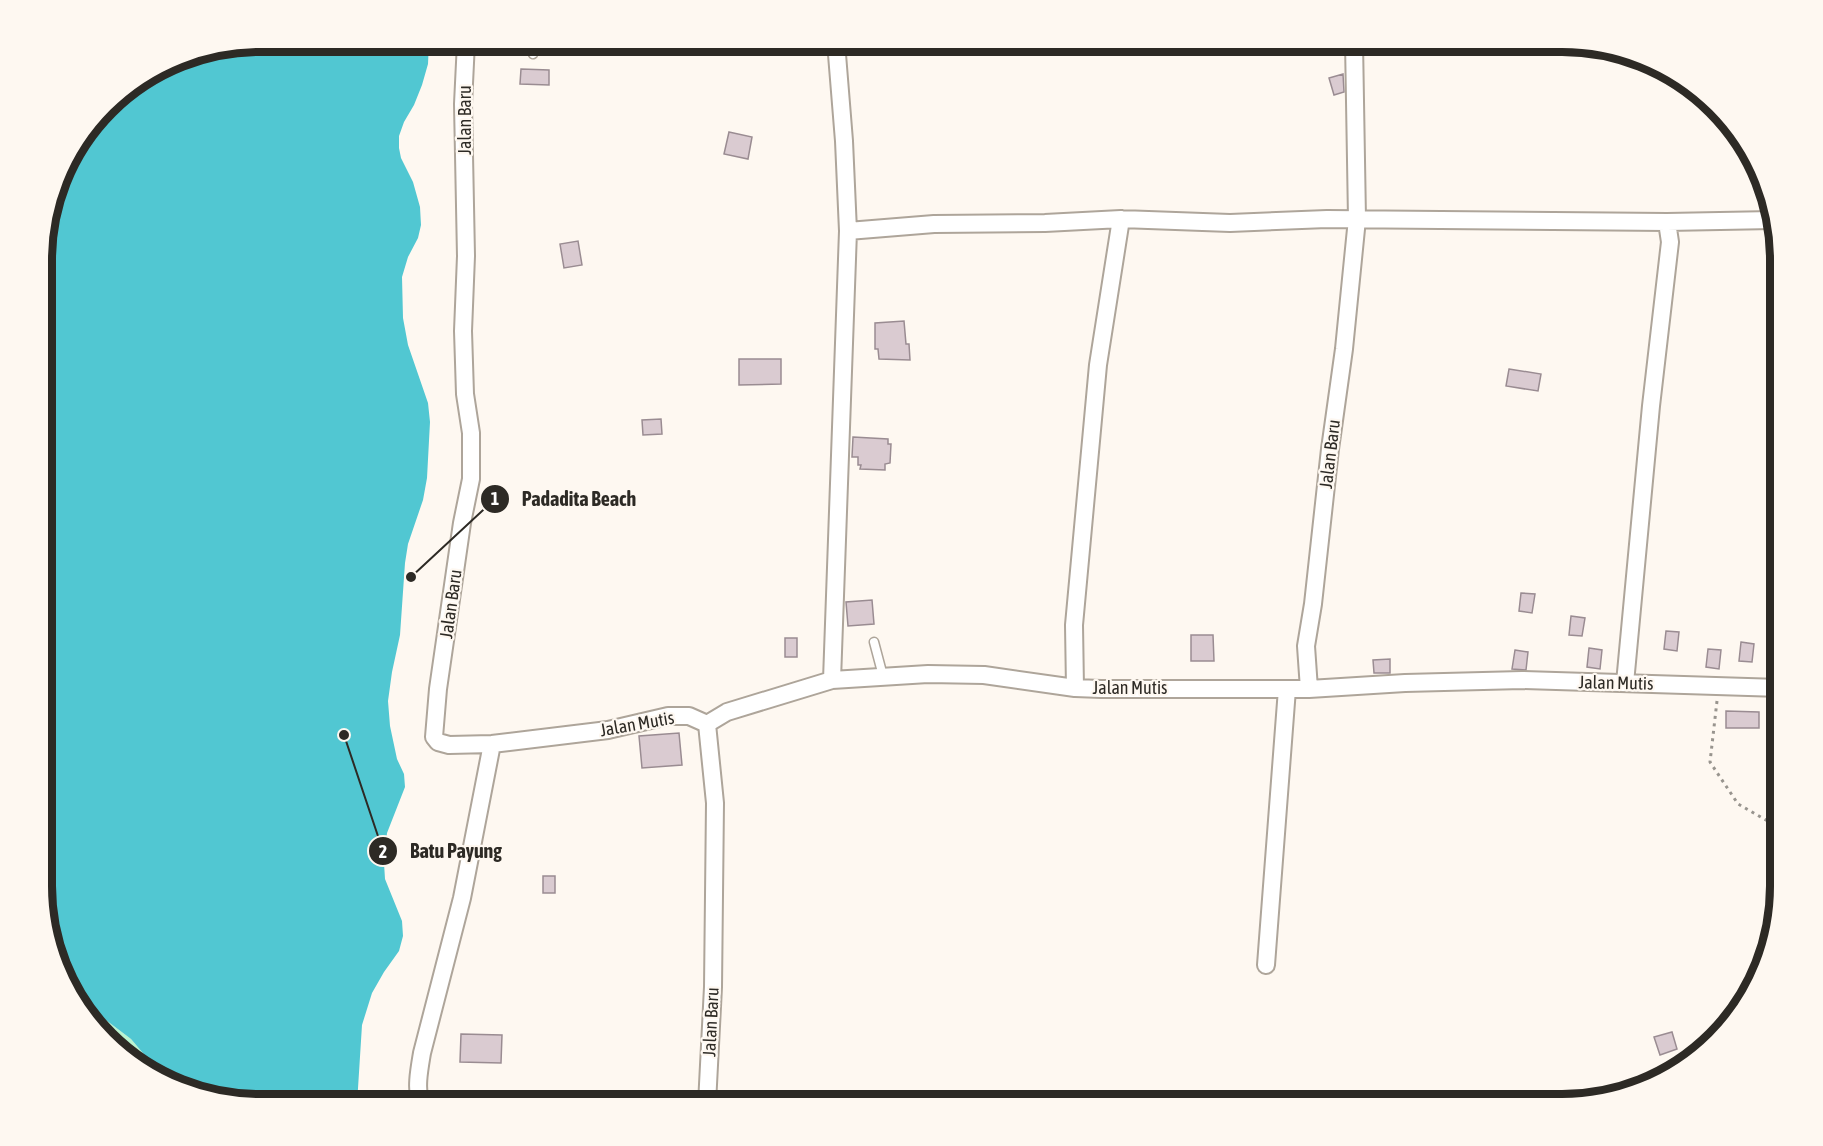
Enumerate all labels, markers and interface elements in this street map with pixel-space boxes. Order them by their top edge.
street label: Jalan Baru [454,85,475,155]
street label: Jalan Baru [1315,418,1344,490]
callout: Padadita Beach [480,480,648,518]
text: Padadita Beach [522,487,636,510]
text: 1 [491,488,499,509]
street label: Jalan Baru [435,568,466,640]
street label: Jalan Mutis [1578,671,1654,694]
street label: Jalan Mutis [1093,677,1167,698]
street label: Jalan Mutis [598,707,676,740]
callout: Batu Payung [368,832,514,870]
text: Batu Payung [410,839,502,862]
text: 2 [379,841,387,862]
street label: Jalan Baru [698,987,723,1057]

